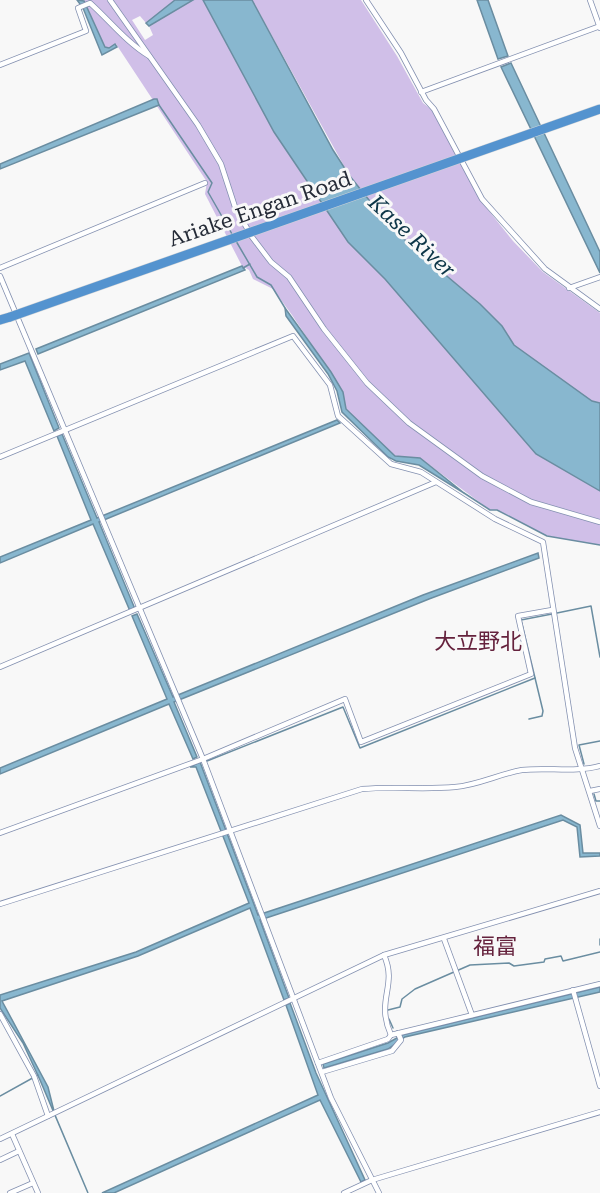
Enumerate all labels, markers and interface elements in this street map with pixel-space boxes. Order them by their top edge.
street label: Ariake Engan Road [166,166,355,251]
water label: Kase River [363,189,461,282]
district label: 大立野北 [434,629,522,654]
district label: 福富 [473,934,517,959]

